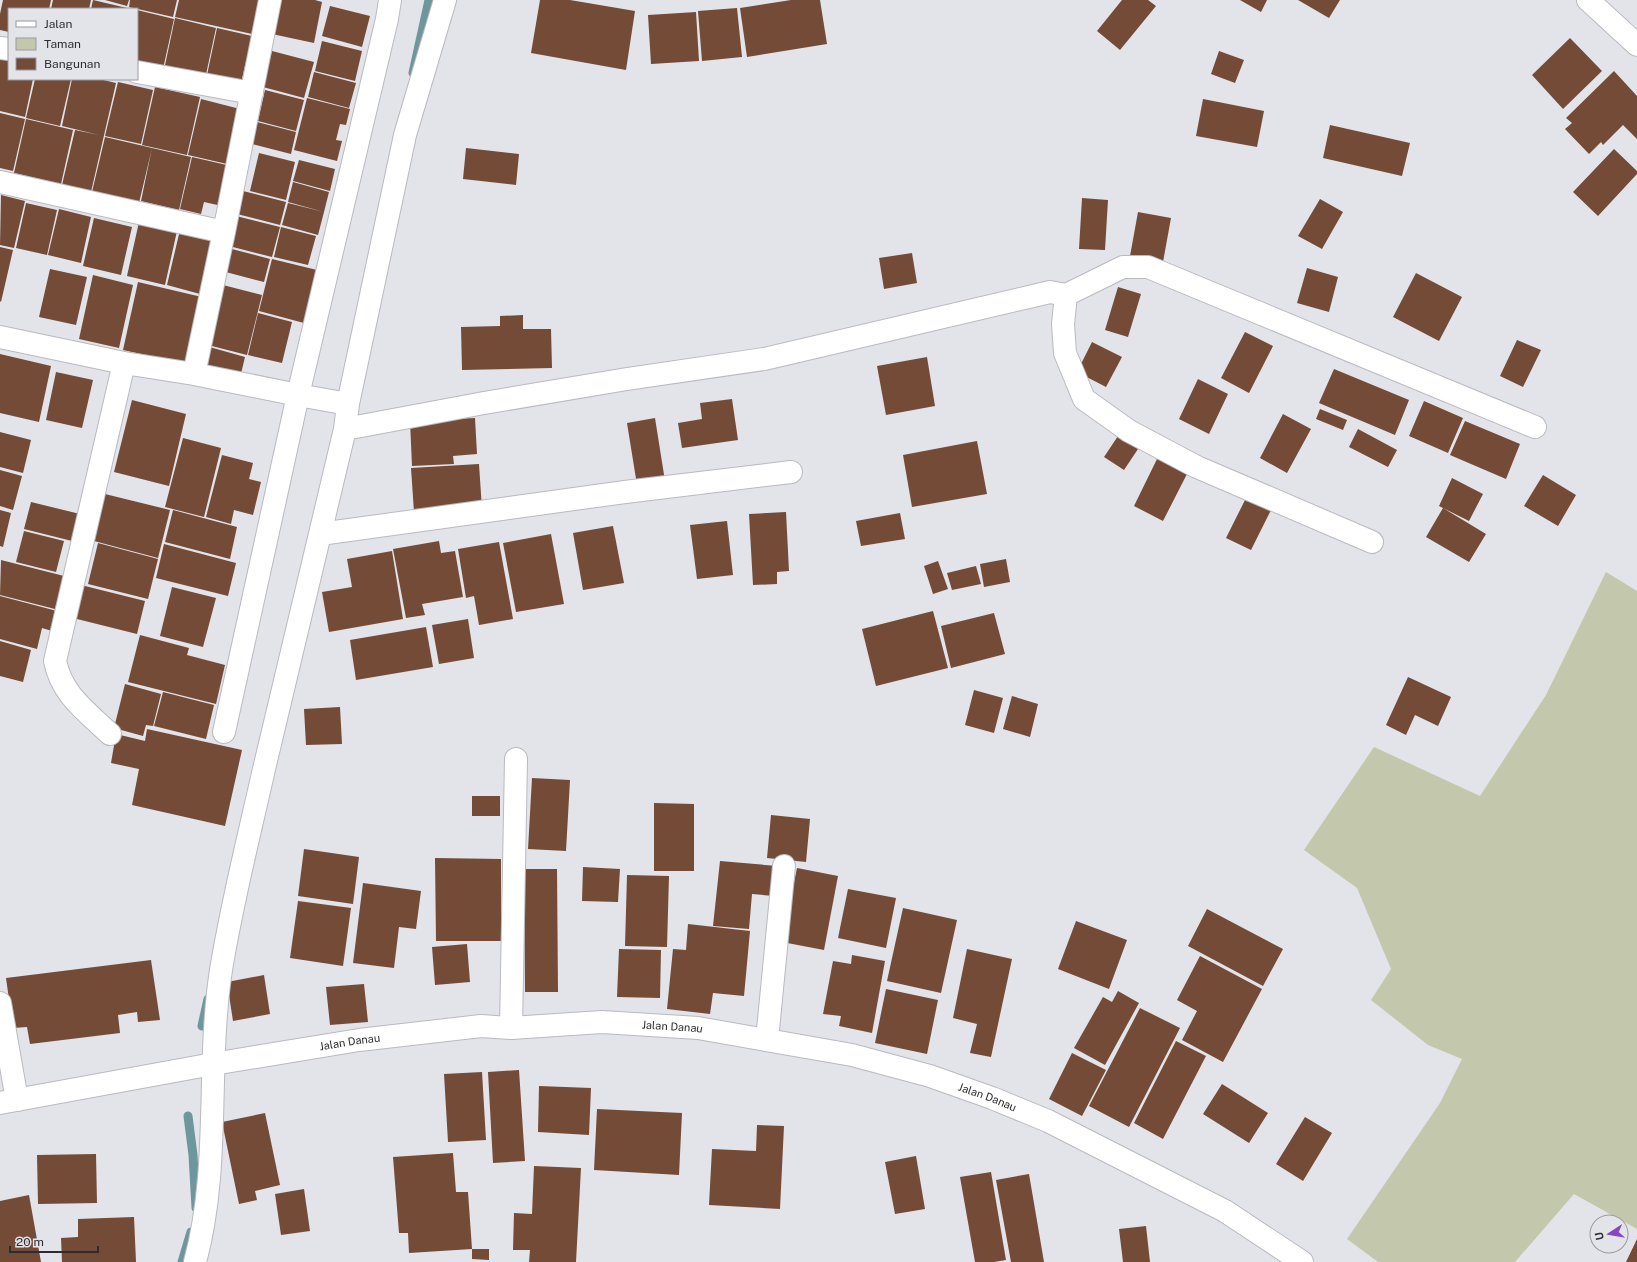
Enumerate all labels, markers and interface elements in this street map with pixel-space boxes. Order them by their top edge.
legend [8,8,138,80]
text: Jalan [44,17,73,31]
text: Taman [44,37,81,51]
text: Bangunan [44,57,100,71]
street label: Jalan Danau [641,1018,704,1035]
street label: Jalan Danau [318,1032,381,1052]
street label: Jalan Danau [957,1081,1018,1113]
north arrow [1589,1214,1629,1254]
scale bar [10,1228,98,1254]
text: U [1593,1231,1606,1241]
text: 20 m [16,1235,44,1249]

